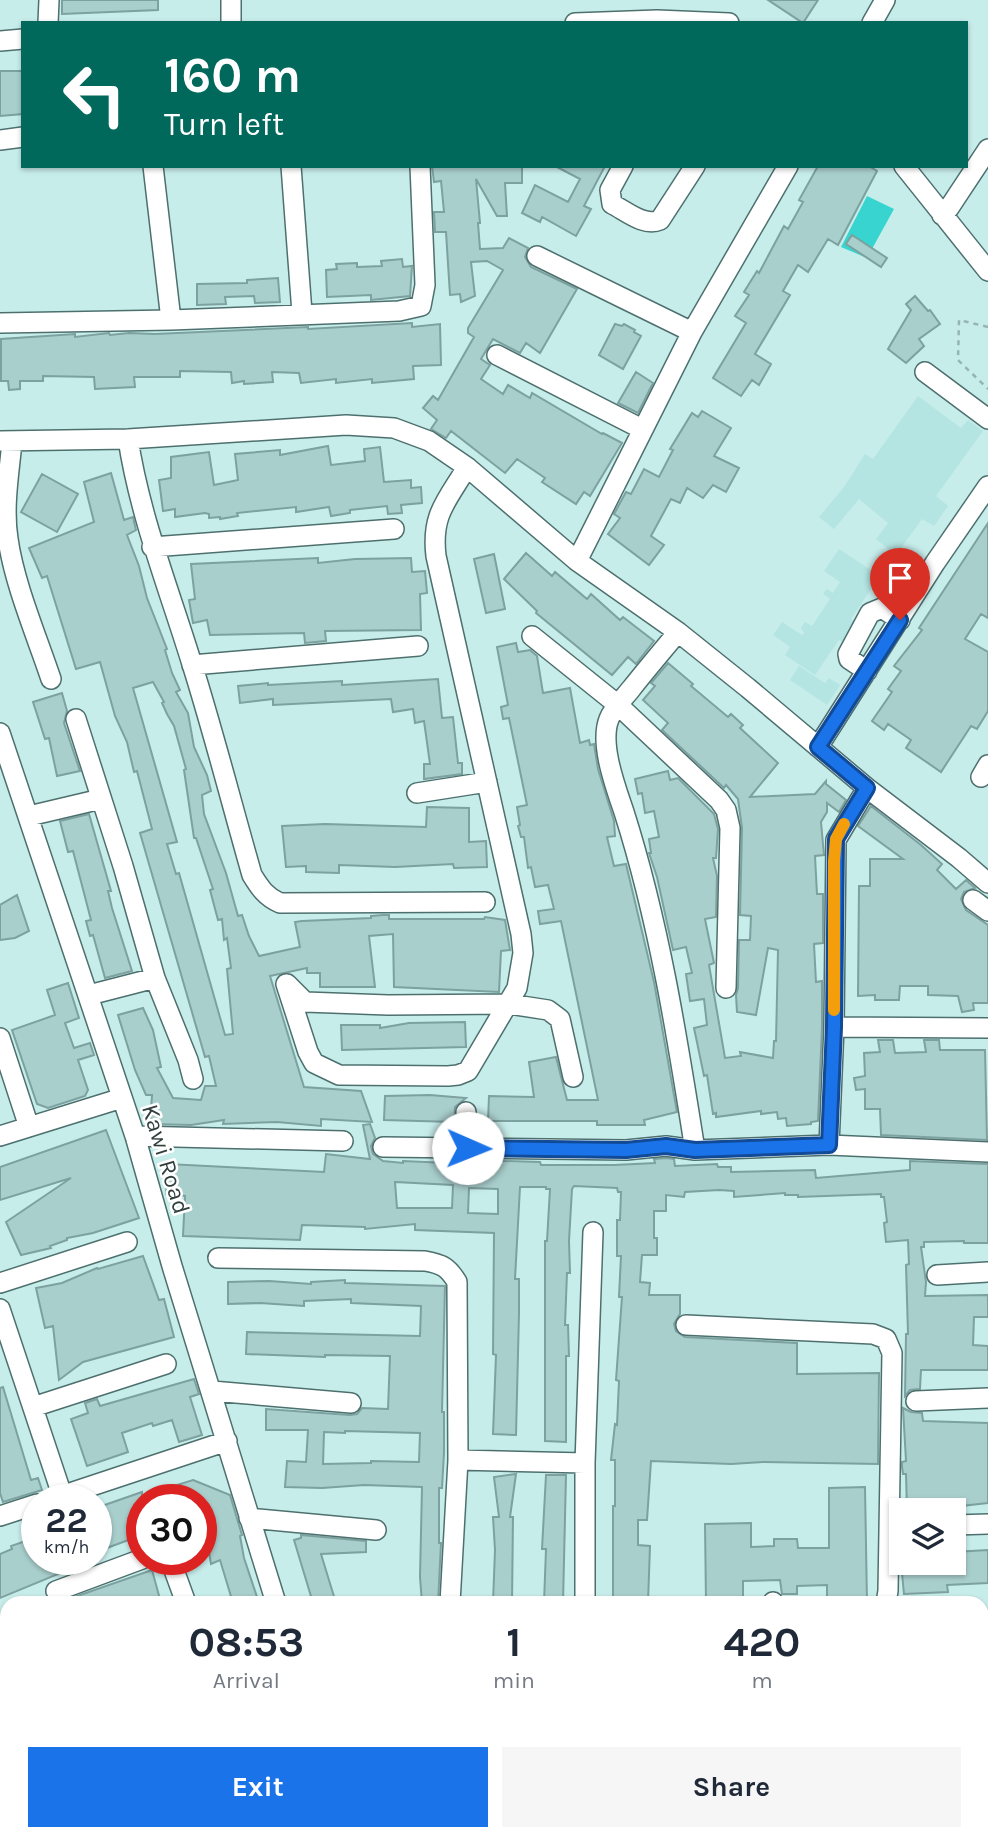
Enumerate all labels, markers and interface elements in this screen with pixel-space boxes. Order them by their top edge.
text: 160 m [164,47,301,104]
icon: left [49,49,140,140]
text: Turn left [164,106,284,143]
pin [870,548,930,620]
icon: arrive [881,559,919,597]
street label: Kawi Road [136,1101,196,1217]
position arrow [431,1111,505,1185]
speed limit sign: 30 [126,1484,217,1575]
map controls [889,1498,966,1575]
button: layers [889,1498,966,1575]
text: 22 [45,1500,88,1541]
text: km/h [44,1536,89,1558]
text: 08:53 [189,1617,304,1667]
text: 1 [506,1617,521,1667]
text: 420 [723,1617,800,1667]
text: Arrival [213,1667,280,1694]
text: min [493,1667,535,1694]
text: m [751,1667,773,1694]
button: Exit [28,1747,488,1827]
button: Share [502,1747,961,1827]

